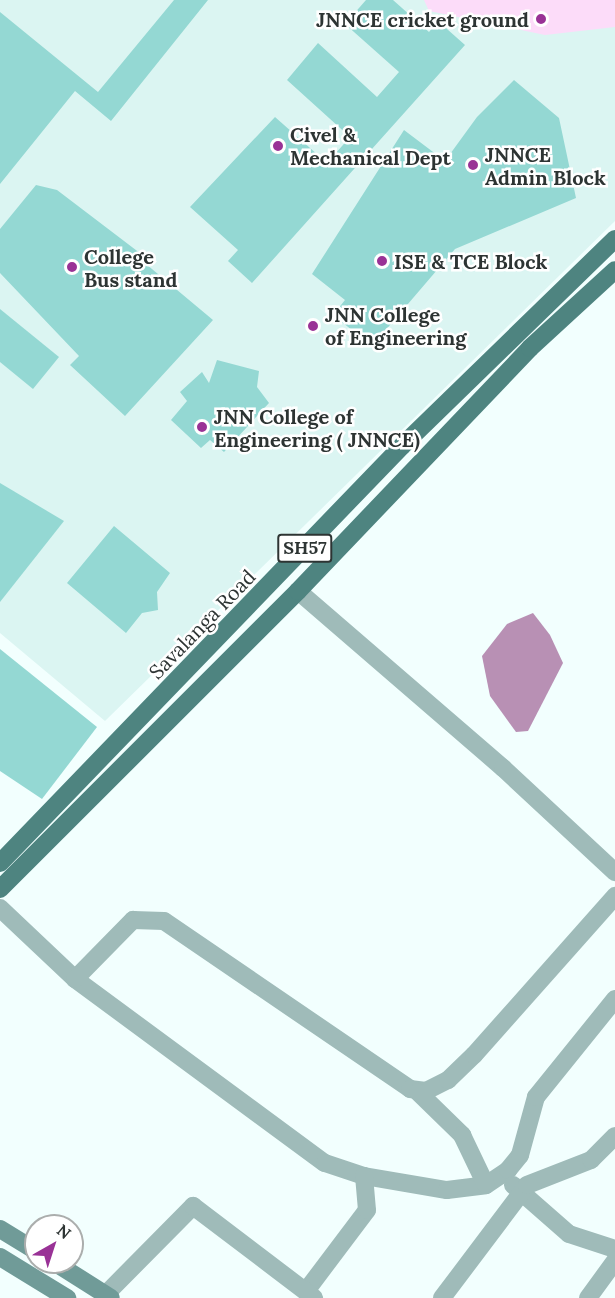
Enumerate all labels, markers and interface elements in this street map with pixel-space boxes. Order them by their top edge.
place label: JNNCE cricket ground [316,7,529,31]
marker: JNNCE cricket ground [534,12,548,26]
place label: Civel & Mechanical Dept [290,122,451,169]
marker: Civel & Mechanical Dept [271,139,285,153]
place label: JNNCE Admin Block [485,142,606,189]
marker: JNNCE Admin Block [466,158,480,172]
place label: College Bus stand [84,244,177,291]
place label: ISE & TCE Block [394,249,547,273]
marker: ISE & TCE Block [375,254,389,268]
marker: College Bus stand [65,260,79,274]
place label: JNN College of Engineering [325,302,466,349]
marker: JNN College of Engineering [306,319,320,333]
place label: JNN College of Engineering ( JNNCE) [214,404,420,451]
marker: JNN College of Engineering ( JNNCE) [195,420,209,434]
road number: SH57 [276,533,334,563]
street label: Savalanga Road [144,564,260,684]
north arrow [24,1214,84,1274]
text: N [53,1220,75,1243]

